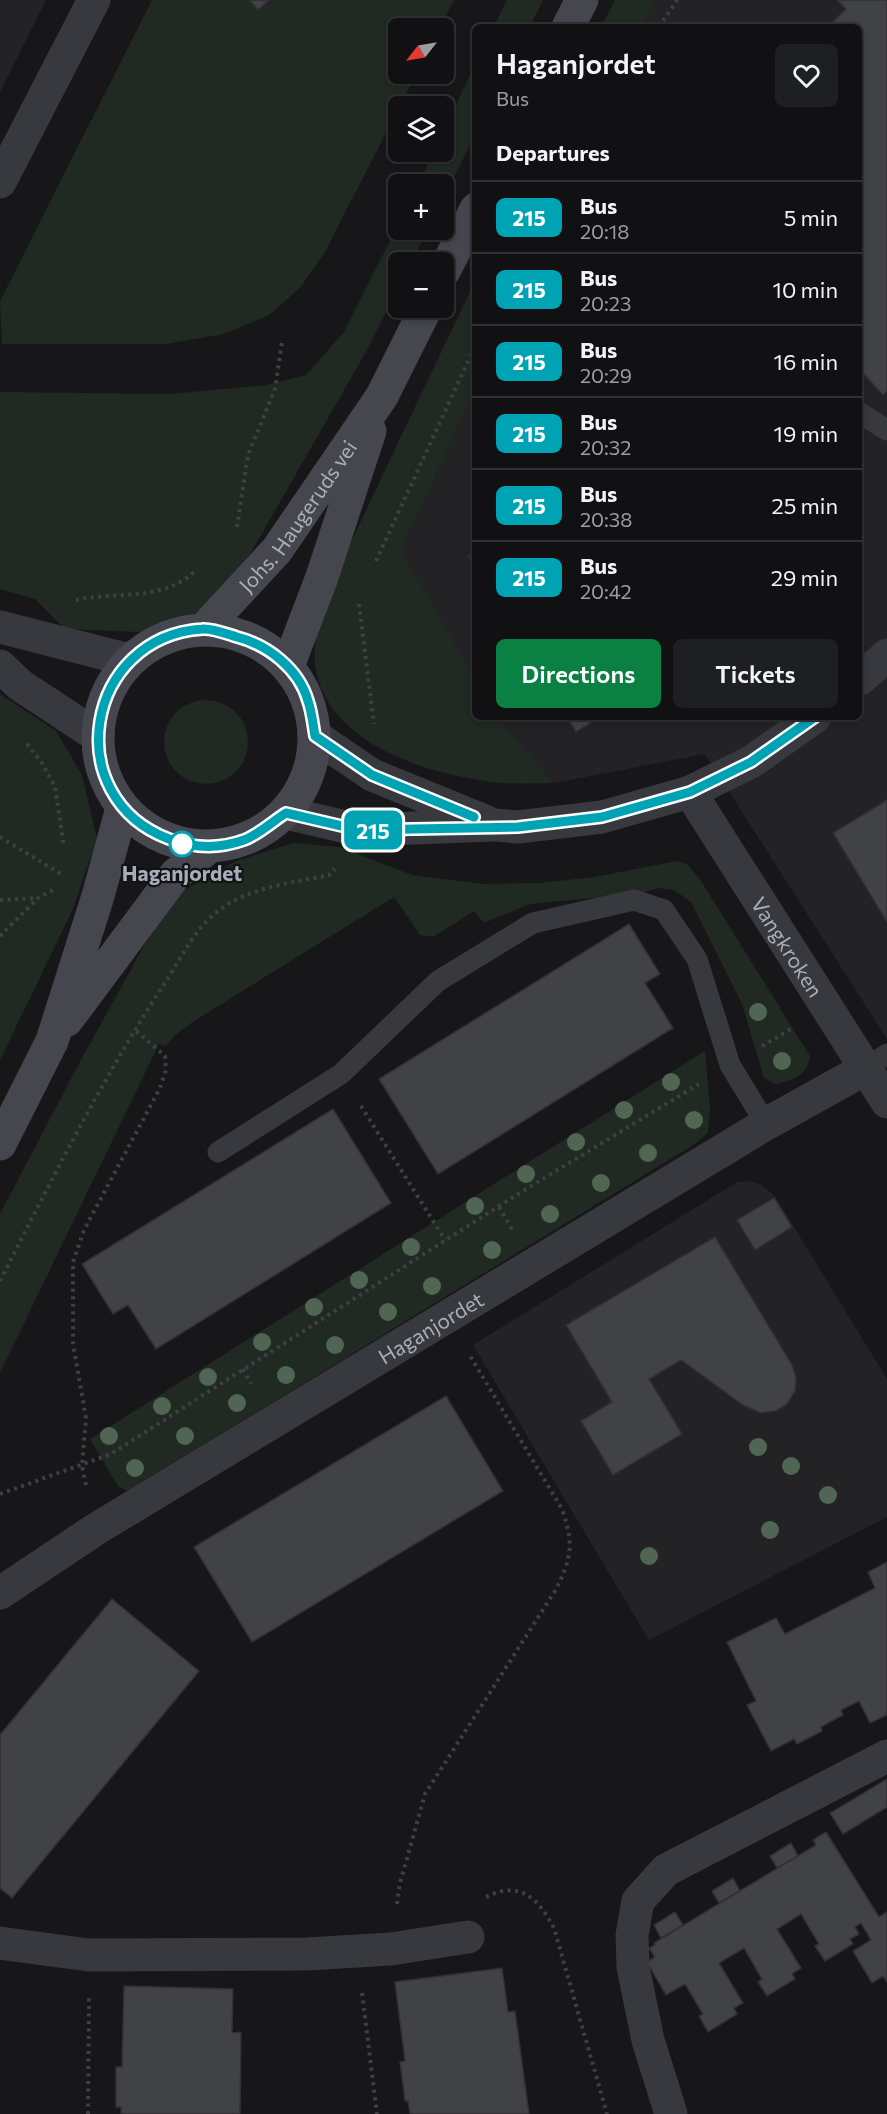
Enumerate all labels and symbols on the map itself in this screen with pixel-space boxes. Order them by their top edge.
north arrow [388,18,454,84]
street label: Johs. Haugeruds vei [233,435,361,597]
line badge: 215 [338,810,407,850]
marker: Haganjordet [169,831,195,857]
place label: Haganjordet [122,860,242,885]
street label: Vangkroken [747,892,829,1001]
street label: Haganjordet [373,1286,488,1368]

